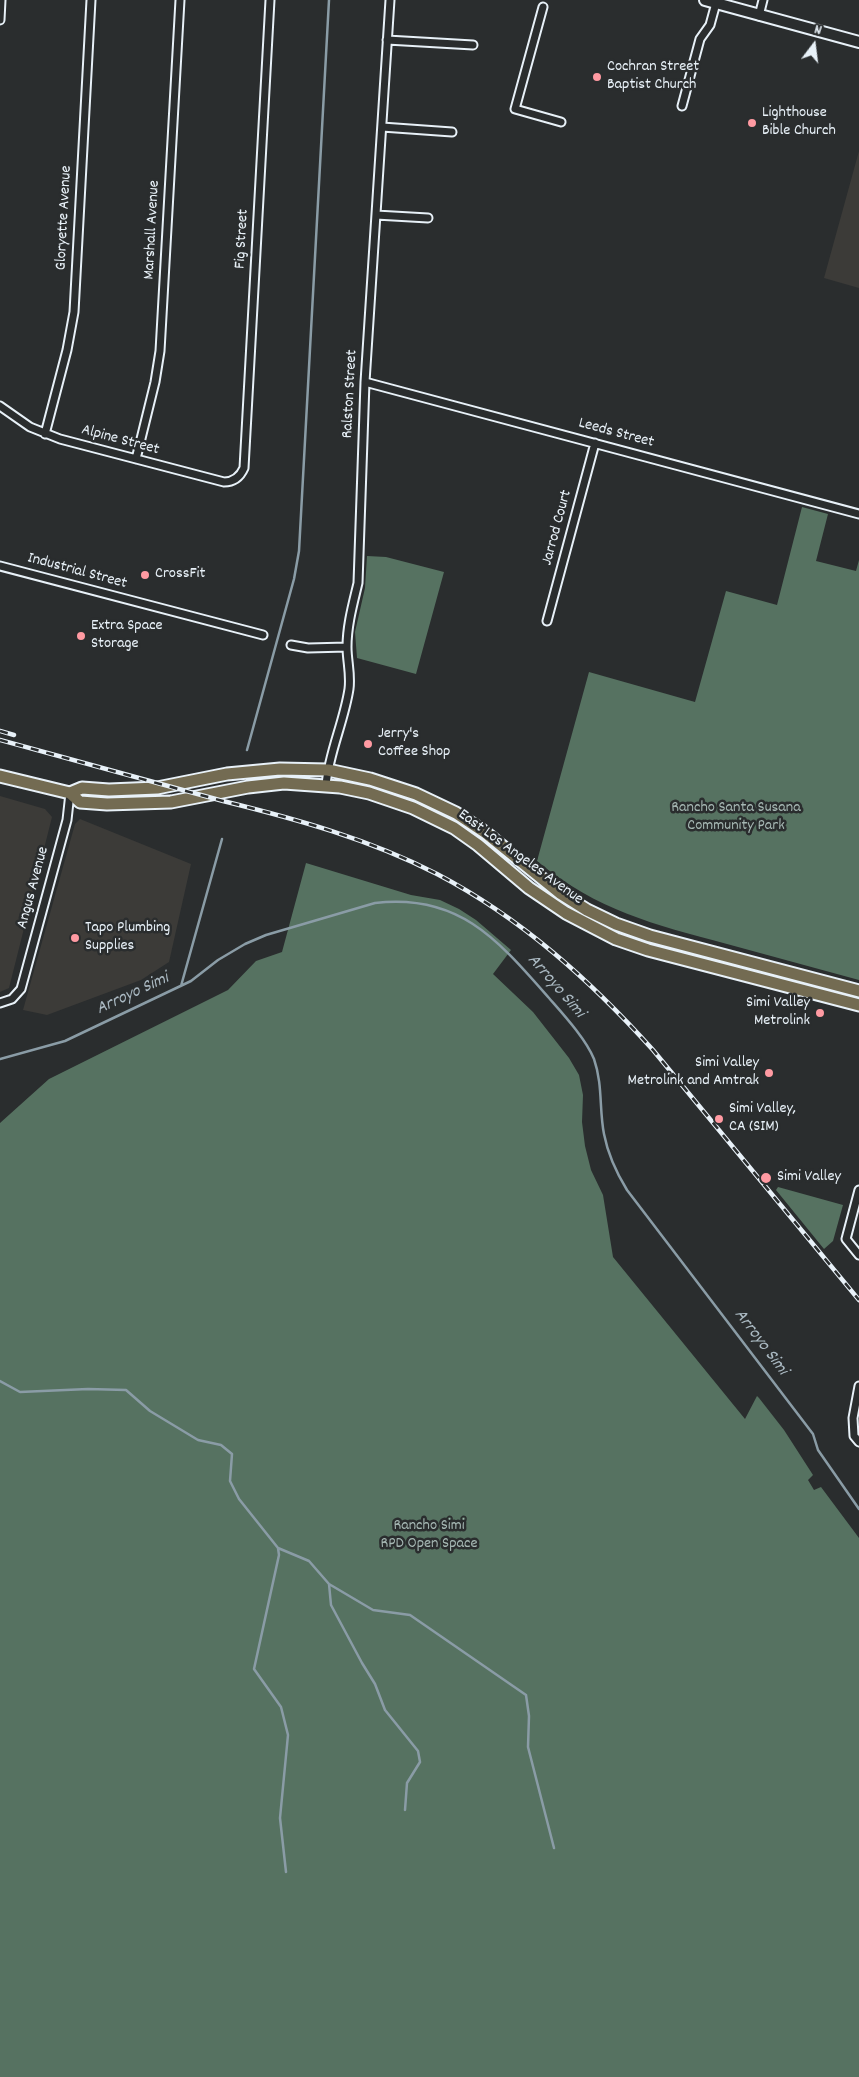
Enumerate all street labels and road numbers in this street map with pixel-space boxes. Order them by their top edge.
street label: Gloryette Avenue [53,165,77,271]
street label: Marshall Avenue [141,180,165,280]
street label: Fig Street [232,209,254,269]
street label: Ralston Street [339,349,363,439]
street label: Leeds Street [576,415,656,453]
street label: Alpine Street [79,421,161,461]
street label: Jarrod Court [539,488,577,568]
street label: Industrial Street [25,550,129,594]
street label: East Los Angeles Avenue [454,806,586,910]
street label: Angus Avenue [14,845,54,931]

